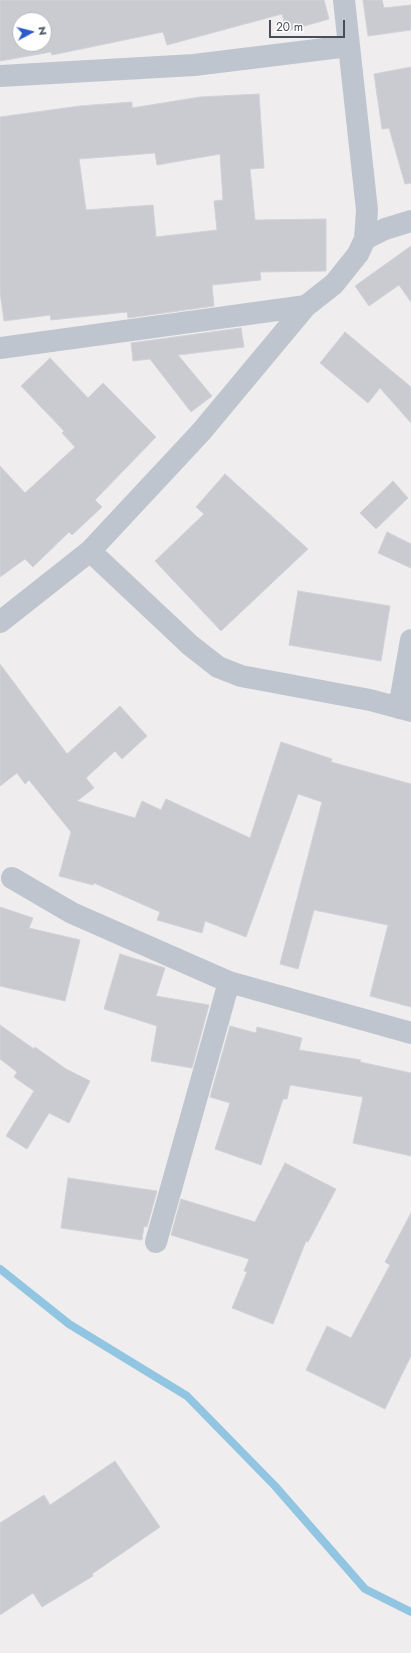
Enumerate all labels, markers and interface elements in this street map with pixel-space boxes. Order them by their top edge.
north arrow [12,12,52,52]
scale bar [271,12,347,38]
text: 20 m [276,18,303,36]
text: N [34,25,51,36]

